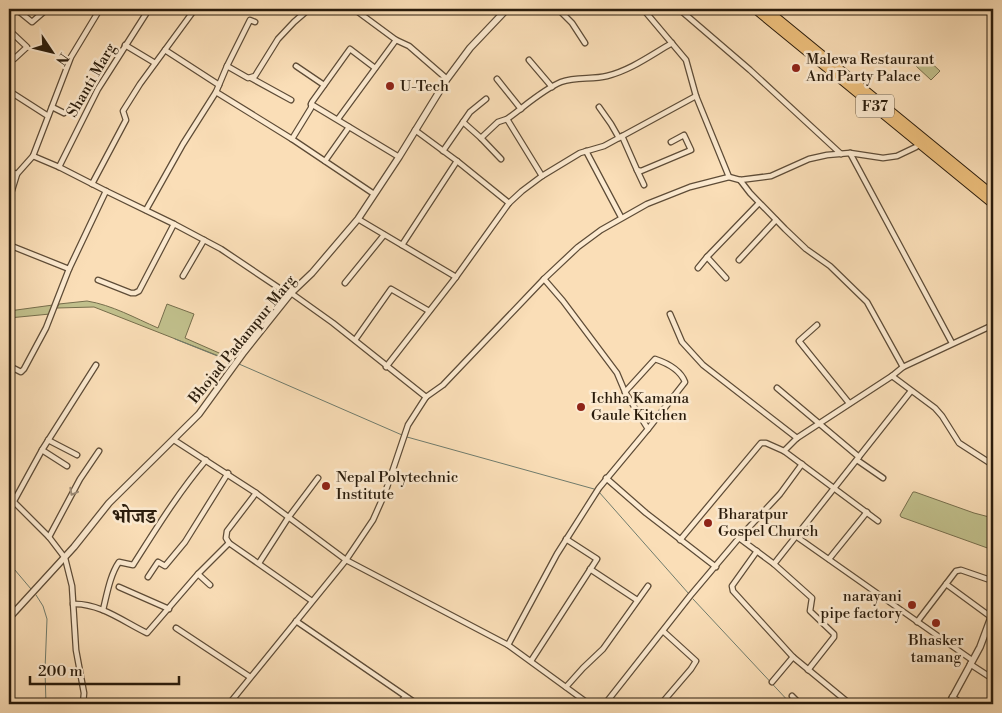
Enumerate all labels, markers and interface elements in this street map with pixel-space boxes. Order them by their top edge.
north arrow [28,28,78,78]
street label: Shanti Marg [63,40,120,121]
text: N [51,49,72,69]
place label: Malewa Restaurant And Party Palace [805,50,935,86]
marker: Malewa Restaurant And Party Palace [790,62,802,74]
place label: U-Tech [400,77,449,96]
marker: U-Tech [384,80,396,92]
road number: F37 [856,94,894,118]
street label: Bhojad Padampur Marg [184,271,300,408]
place label: Ichha Kamana Gaule Kitchen [591,389,689,425]
marker: Ichha Kamana Gaule Kitchen [575,401,587,413]
place label: Nepal Polytechnic Institute [336,468,458,504]
marker: Nepal Polytechnic Institute [320,480,332,492]
one-way arrow [69,486,79,495]
district label: भोजड [112,504,157,530]
place label: Bharatpur Gospel Church [717,505,818,541]
marker: Bharatpur Gospel Church [702,517,714,529]
place label: narayani pipe factory [821,587,903,623]
marker: narayani pipe factory [906,599,918,611]
marker: Bhasker tamang [930,617,942,629]
place label: Bhasker tamang [907,631,964,667]
scale bar [30,653,179,685]
text: 200 m [38,662,83,681]

